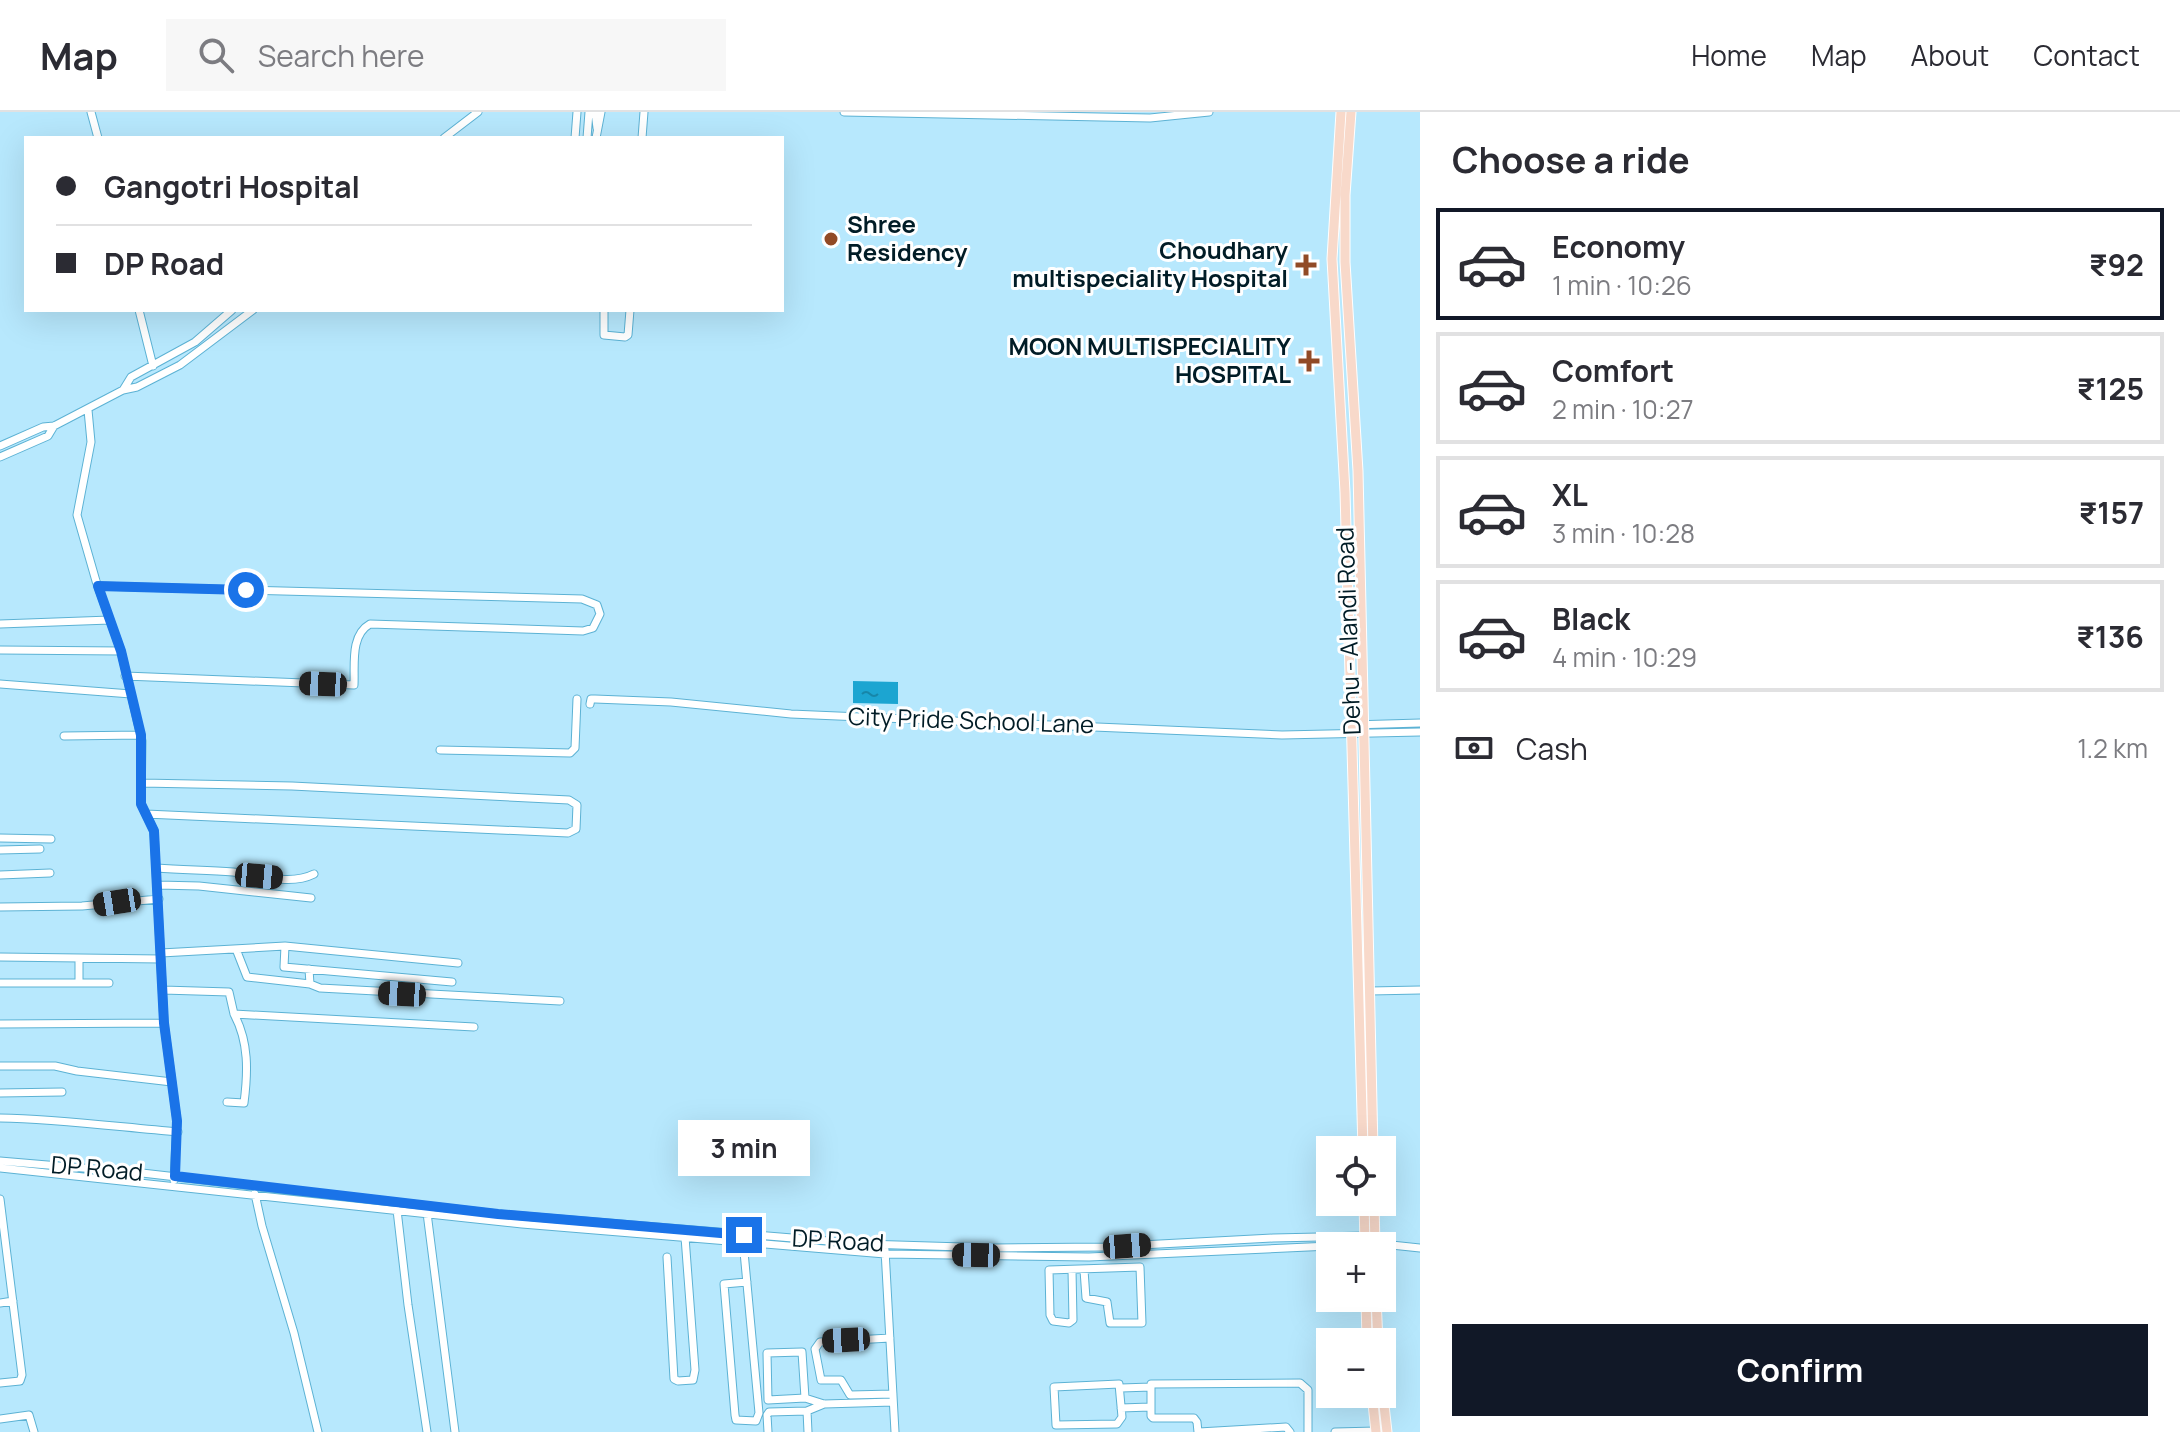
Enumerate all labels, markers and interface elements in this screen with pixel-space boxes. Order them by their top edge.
search box [166,19,726,91]
text: Map [40,29,118,81]
icon: search [194,33,238,77]
text: Search here [258,35,425,76]
text: Home [1691,36,1767,74]
text: Map [1811,36,1867,74]
text: About [1911,36,1989,74]
text: Contact [2033,36,2140,74]
text: Choose a ride [1452,135,1690,184]
text: Gangotri Hospital [104,166,360,207]
place label: Shree Residency [847,207,968,268]
text: Economy [1552,226,1685,267]
icon: car [1456,228,1528,300]
marker: Shree Residency [822,230,840,248]
place label: Choudhary multispeciality Hospital [1012,233,1289,294]
text: DP Road [104,243,224,284]
text: ₹92 [2089,244,2144,285]
marker: Choudhary multispeciality Hospital [1295,254,1317,276]
text: 1 min · 10:26 [1552,267,1692,303]
place label: MOON MULTISPECIALITY HOSPITAL [1008,329,1291,390]
marker: MOON MULTISPECIALITY HOSPITAL [1298,350,1320,372]
text: Comfort [1552,350,1674,391]
icon: car [1456,352,1528,424]
text: ₹125 [2077,368,2144,409]
text: 2 min · 10:27 [1552,391,1694,427]
text: XL [1552,474,1588,515]
icon: car [1456,476,1528,548]
text: ₹157 [2079,492,2144,533]
text: 3 min · 10:28 [1552,515,1695,551]
street label: Dehu - Alandi Road [1327,526,1368,736]
route start [228,572,264,608]
text: Black [1552,598,1630,639]
icon: car [1456,600,1528,672]
text: ₹136 [2076,616,2144,657]
text: 4 min · 10:29 [1552,639,1697,675]
car [299,671,347,697]
street label: City Pride School Lane [847,699,1095,740]
icon: cash [1452,726,1496,770]
text: Cash [1516,728,1588,769]
text: 1.2 km [2077,730,2148,766]
car [234,862,284,890]
car [91,886,143,918]
car [377,981,427,1007]
callout: 3 min [678,1119,810,1175]
text: 3 min [710,1130,778,1166]
map controls [1316,1136,1396,1408]
button: locate [1316,1136,1396,1216]
street label: DP Road [50,1147,145,1188]
route end [726,1217,762,1253]
street label: DP Road [791,1221,885,1258]
car [1102,1232,1152,1260]
button: + [1316,1232,1396,1312]
car [952,1243,1000,1267]
button: Confirm [1452,1324,2148,1416]
car [821,1327,871,1353]
button: − [1316,1328,1396,1408]

